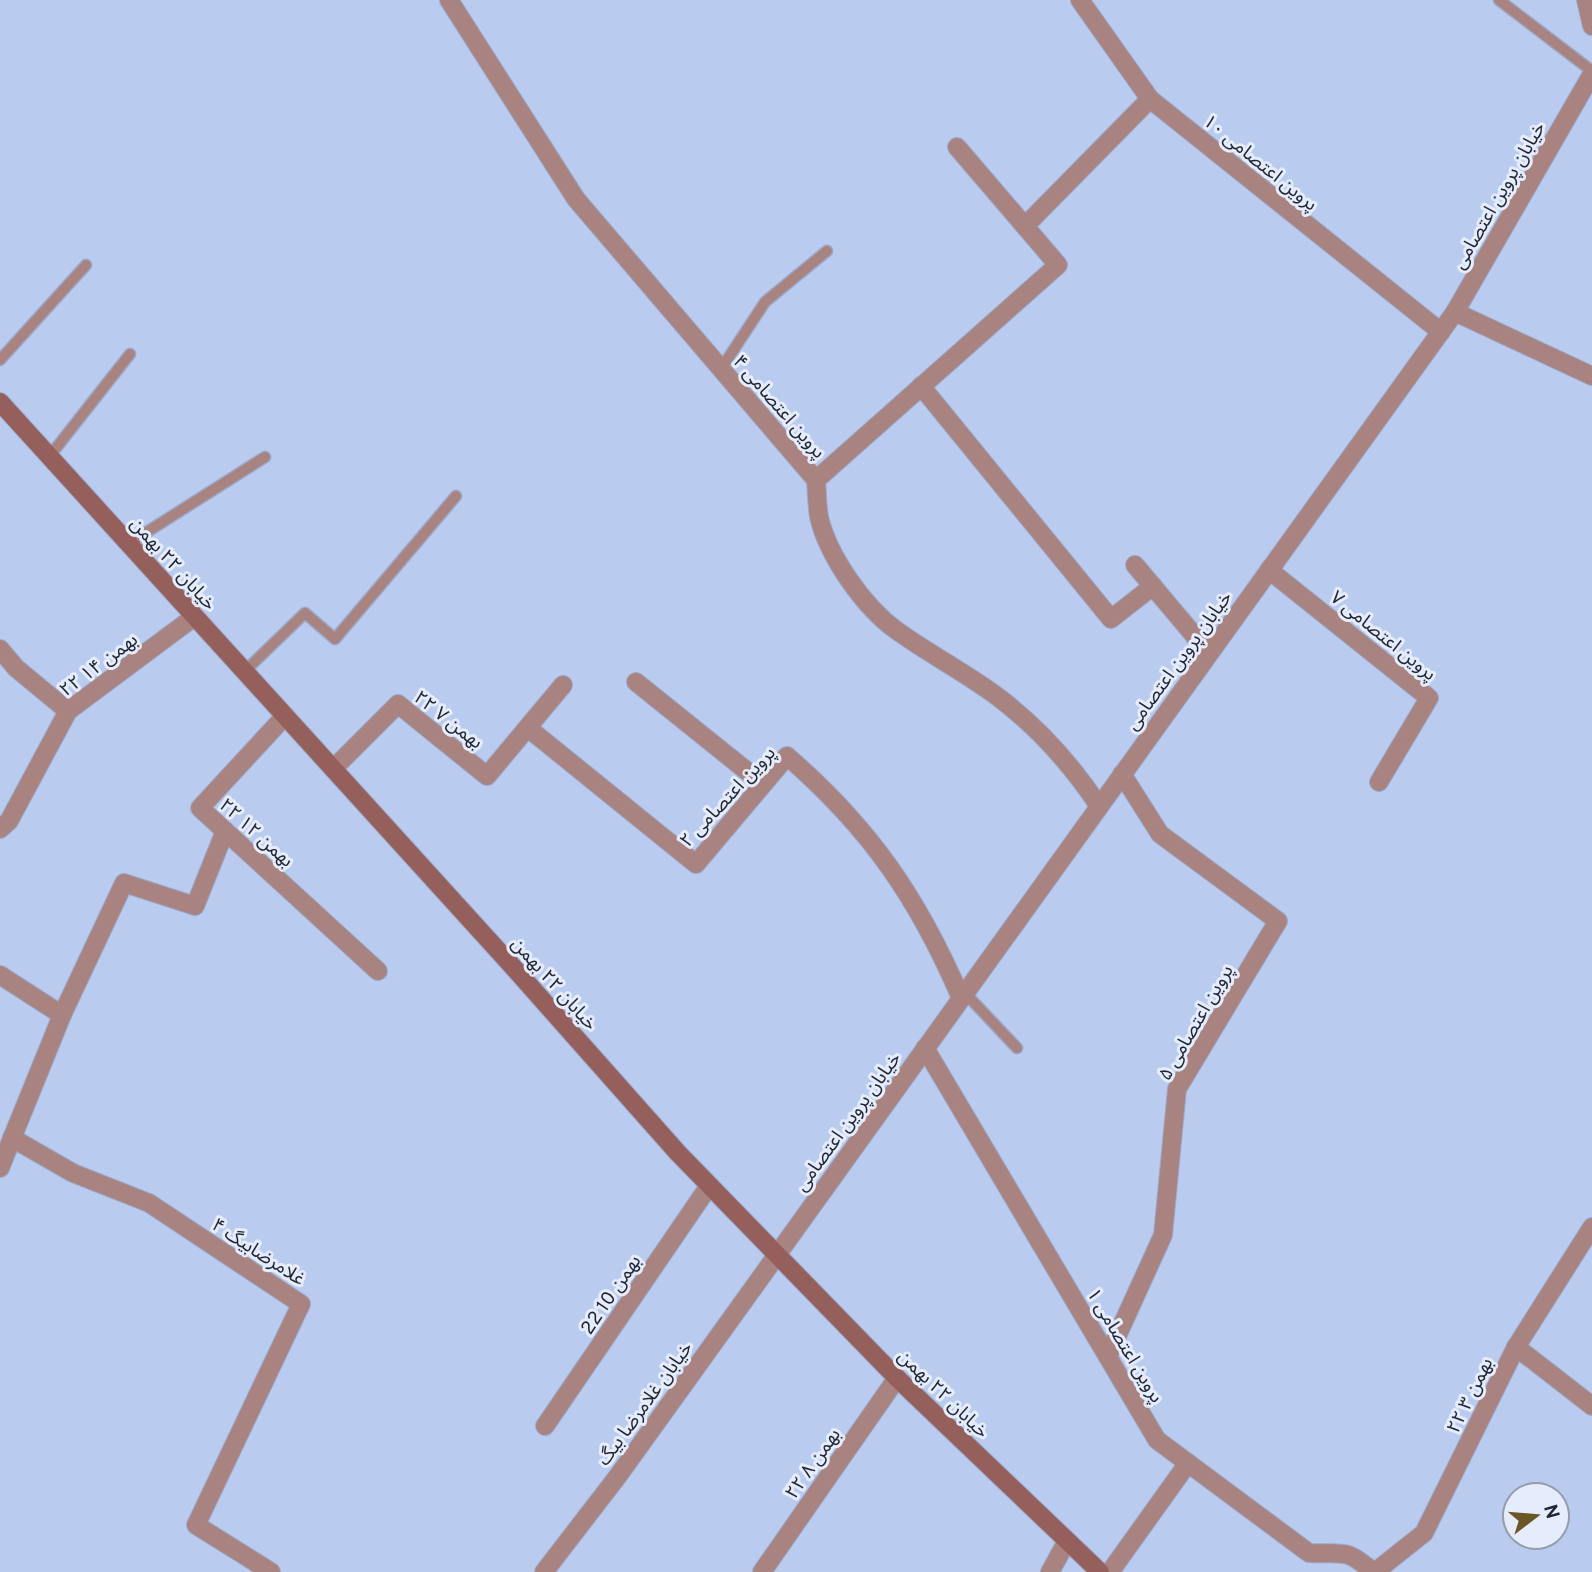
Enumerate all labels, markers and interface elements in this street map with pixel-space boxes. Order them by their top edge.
street label: پروین اعتصامی ۱۰ [1198,110,1322,217]
street label: خیابان پروین اعتصامی [1448,118,1552,274]
street label: پروین اعتصامی ۴ [727,350,830,464]
street label: خیابان ۲۲ بهمن [124,513,221,616]
street label: پروین اعتصامی ۷ [1325,586,1441,687]
street label: خیابان پروین اعتصامی [1121,587,1238,736]
street label: ۲۲ بهمن ۱۴ [55,628,143,703]
street label: ۲۲ بهمن ۷ [408,686,487,755]
street label: پروین اعتصامی ۲ [675,742,781,853]
street label: ۲۲ بهمن ۱۲ [213,794,298,873]
street label: خیابان ۲۲ بهمن [505,933,602,1036]
street label: پروین اعتصامی ۵ [1154,961,1240,1085]
street label: خیابان پروین اعتصامی [790,1048,907,1197]
street label: غلامرضابیگ ۴ [207,1214,309,1292]
street label: 22 بهمن 10 [576,1251,647,1340]
street label: پروین اعتصامی ۱ [1081,1284,1168,1408]
street label: خیابان غلامرضا بیگ [593,1337,699,1471]
street label: خیابان ۲۲ بهمن [892,1345,993,1444]
street label: ۲۲ بهمن ۳ [1442,1354,1499,1438]
street label: ۲۲ بهمن ۸ [781,1424,847,1504]
north arrow [1501,1481,1571,1551]
text: N [1537,1502,1564,1522]

